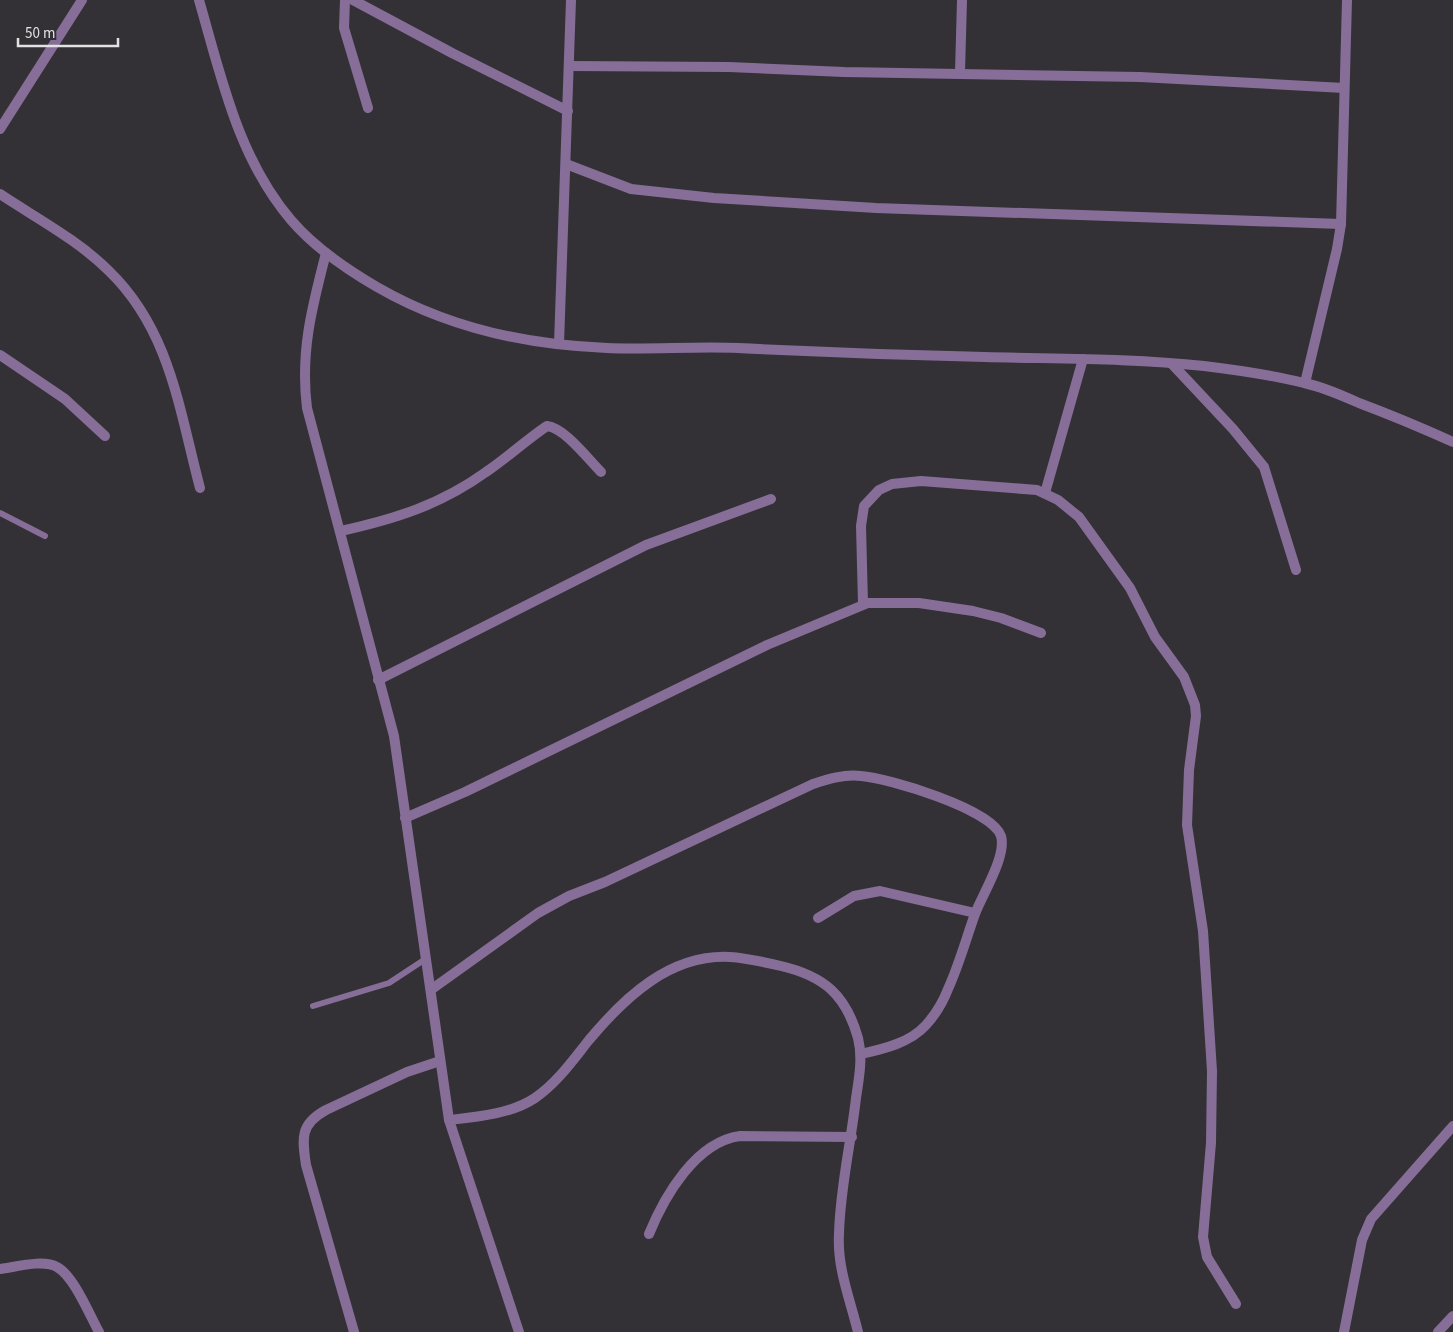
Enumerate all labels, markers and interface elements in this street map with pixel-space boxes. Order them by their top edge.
scale bar [18,15,118,47]
text: 50 m [25,23,55,44]

